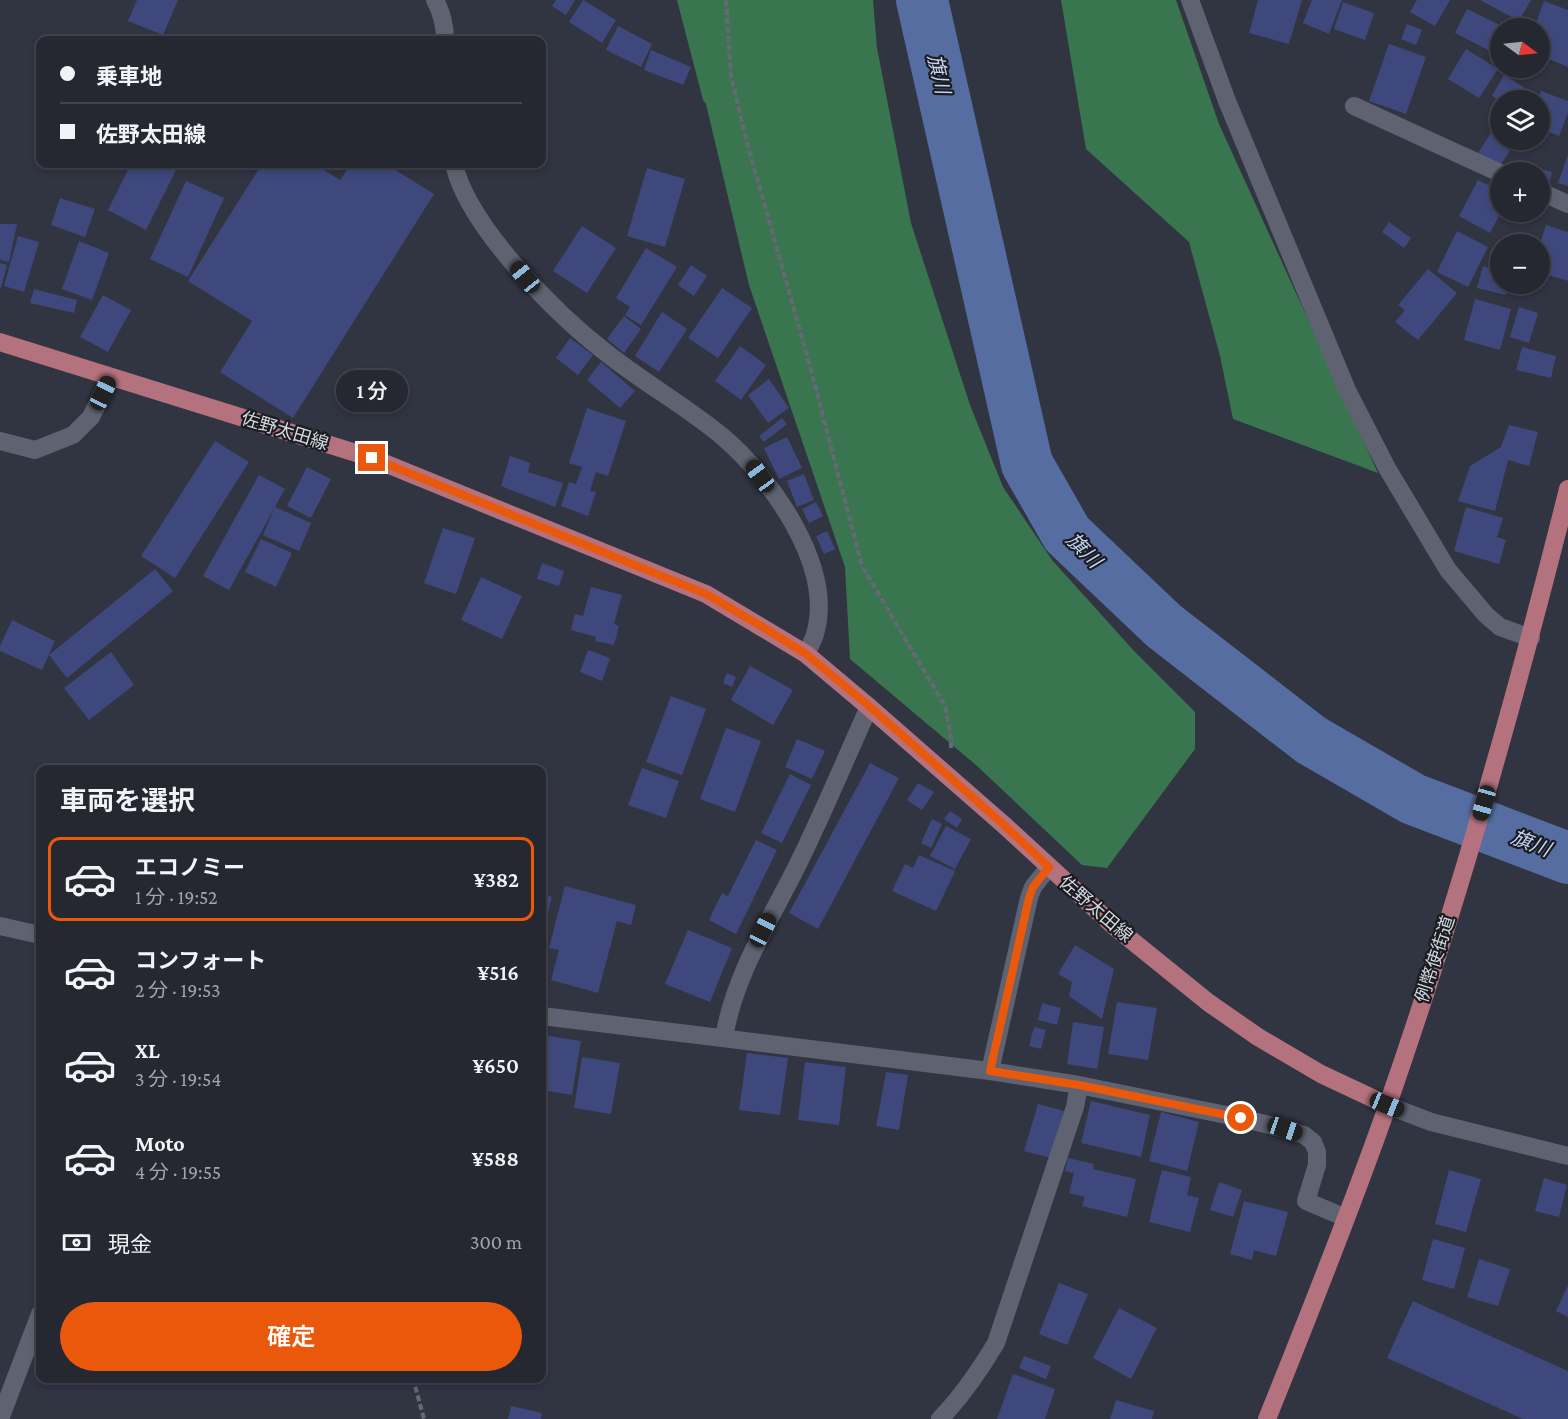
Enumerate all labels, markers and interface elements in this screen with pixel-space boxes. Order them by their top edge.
north arrow [1490,18,1550,78]
map controls [1490,18,1550,294]
water label: 旗川 [924,52,955,98]
text: 乗車地 [96,64,162,89]
button: layers [1490,90,1550,150]
text: 佐野太田線 [96,122,206,147]
button: + [1490,162,1550,222]
button: − [1490,234,1550,294]
car [507,257,543,297]
callout: 1 分 [336,371,408,413]
car [87,373,119,413]
text: 1 分 [357,380,387,402]
street label: 佐野太田線 [239,408,331,454]
route end [358,444,385,471]
car [742,456,778,496]
water label: 旗川 [1062,528,1107,573]
car [1470,783,1498,823]
text: 車両を選択 [60,786,195,816]
water label: 旗川 [1508,826,1555,861]
icon: car [63,852,117,906]
text: エコノミー [135,855,245,880]
text: ¥382 [474,867,519,892]
street label: 佐野太田線 [1055,872,1137,946]
text: 1 分 · 19:52 [135,886,218,908]
car [747,910,779,950]
street label: 例幣使街道 [1412,913,1458,1005]
icon: car [63,945,117,999]
text: コンフォート [135,948,266,973]
text: ¥516 [477,960,519,985]
text: 2 分 · 19:53 [135,979,221,1001]
icon: car [63,1038,117,1092]
text: XL [135,1038,160,1063]
text: ¥650 [472,1053,519,1078]
text: 3 分 · 19:54 [135,1068,222,1090]
car [1367,1090,1407,1120]
route start [1227,1104,1254,1131]
car [1265,1115,1305,1143]
icon: car [63,1131,117,1185]
text: Moto [135,1131,185,1156]
text: ¥588 [472,1146,519,1171]
text: 4 分 · 19:55 [135,1161,221,1183]
icon: cash [60,1226,93,1259]
text: 300 m [470,1231,522,1253]
text: 現金 [108,1232,152,1257]
button: 確定 [60,1302,522,1371]

